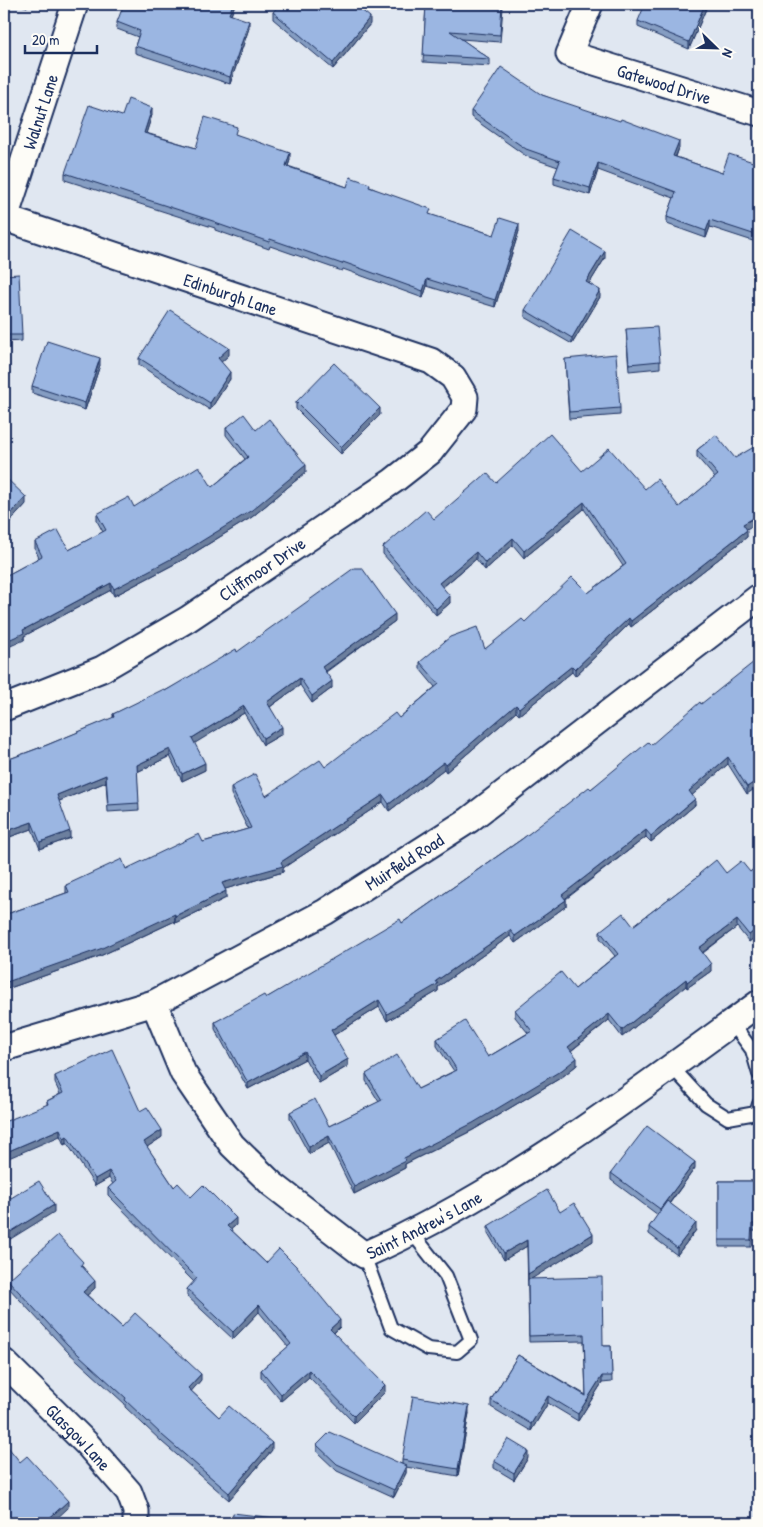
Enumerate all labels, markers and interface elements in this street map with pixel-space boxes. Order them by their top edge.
scale bar [25,22,98,54]
north arrow [690,22,740,72]
text: 20 m [32,29,59,50]
text: N [718,46,739,61]
street label: Gatewood Drive [614,57,714,110]
street label: Walnut Lane [16,71,64,152]
street label: Edinburgh Lane [180,267,281,321]
street label: Cliffmoor Drive [214,531,310,607]
street label: Muirfield Road [360,827,448,896]
street label: Saint Andrew's Lane [362,1184,486,1265]
street label: Glasgow Lane [41,1398,117,1476]

